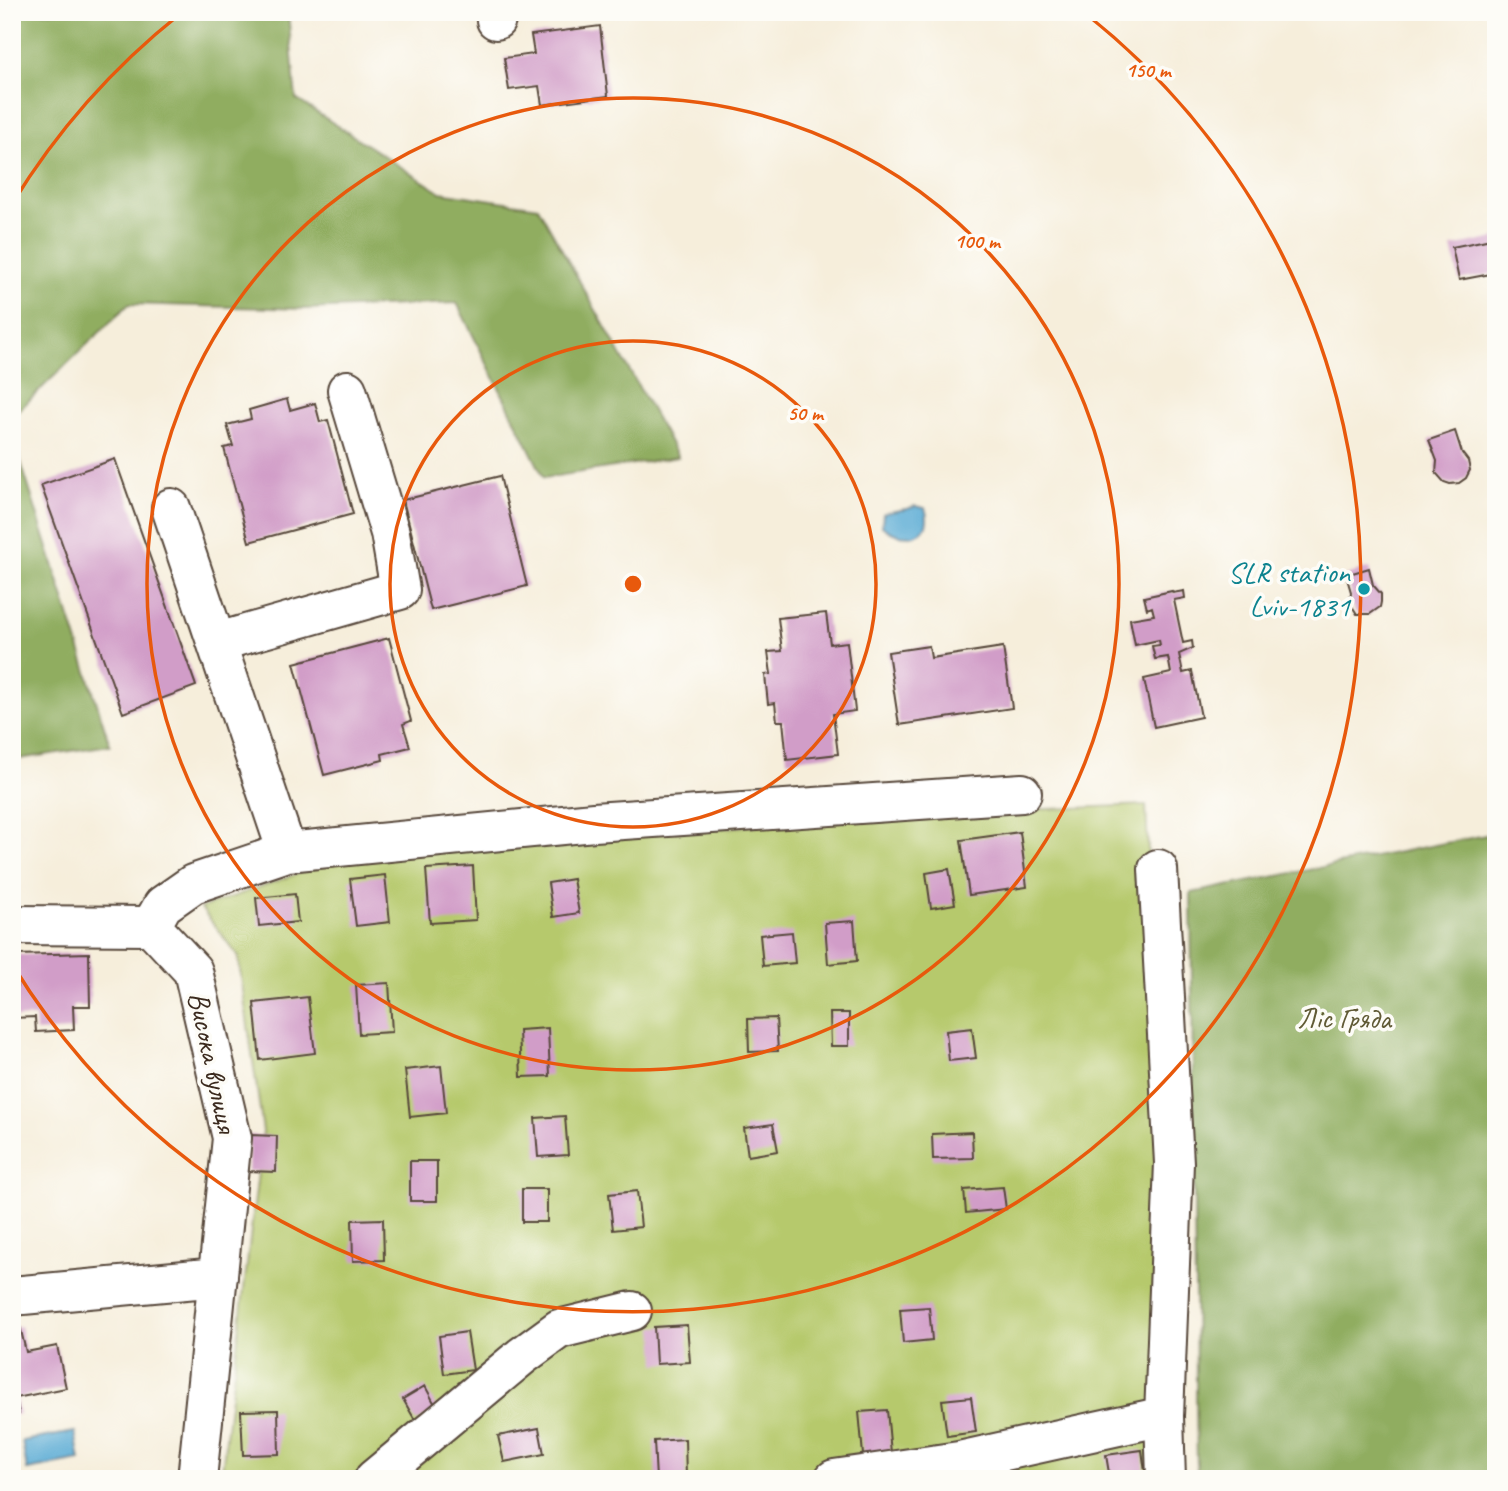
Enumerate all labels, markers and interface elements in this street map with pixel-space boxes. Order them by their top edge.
text: 150 m [1125,57,1173,83]
text: 100 m [954,228,1002,254]
text: 50 m [787,400,825,426]
place label: SLR station Lviv-1831 [1228,553,1351,625]
centre of rings [621,572,645,596]
marker: SLR station Lviv-1831 [1356,581,1372,597]
street label: Висока вулиця [180,988,247,1139]
park label: Ліс Гряда [1297,999,1393,1037]

